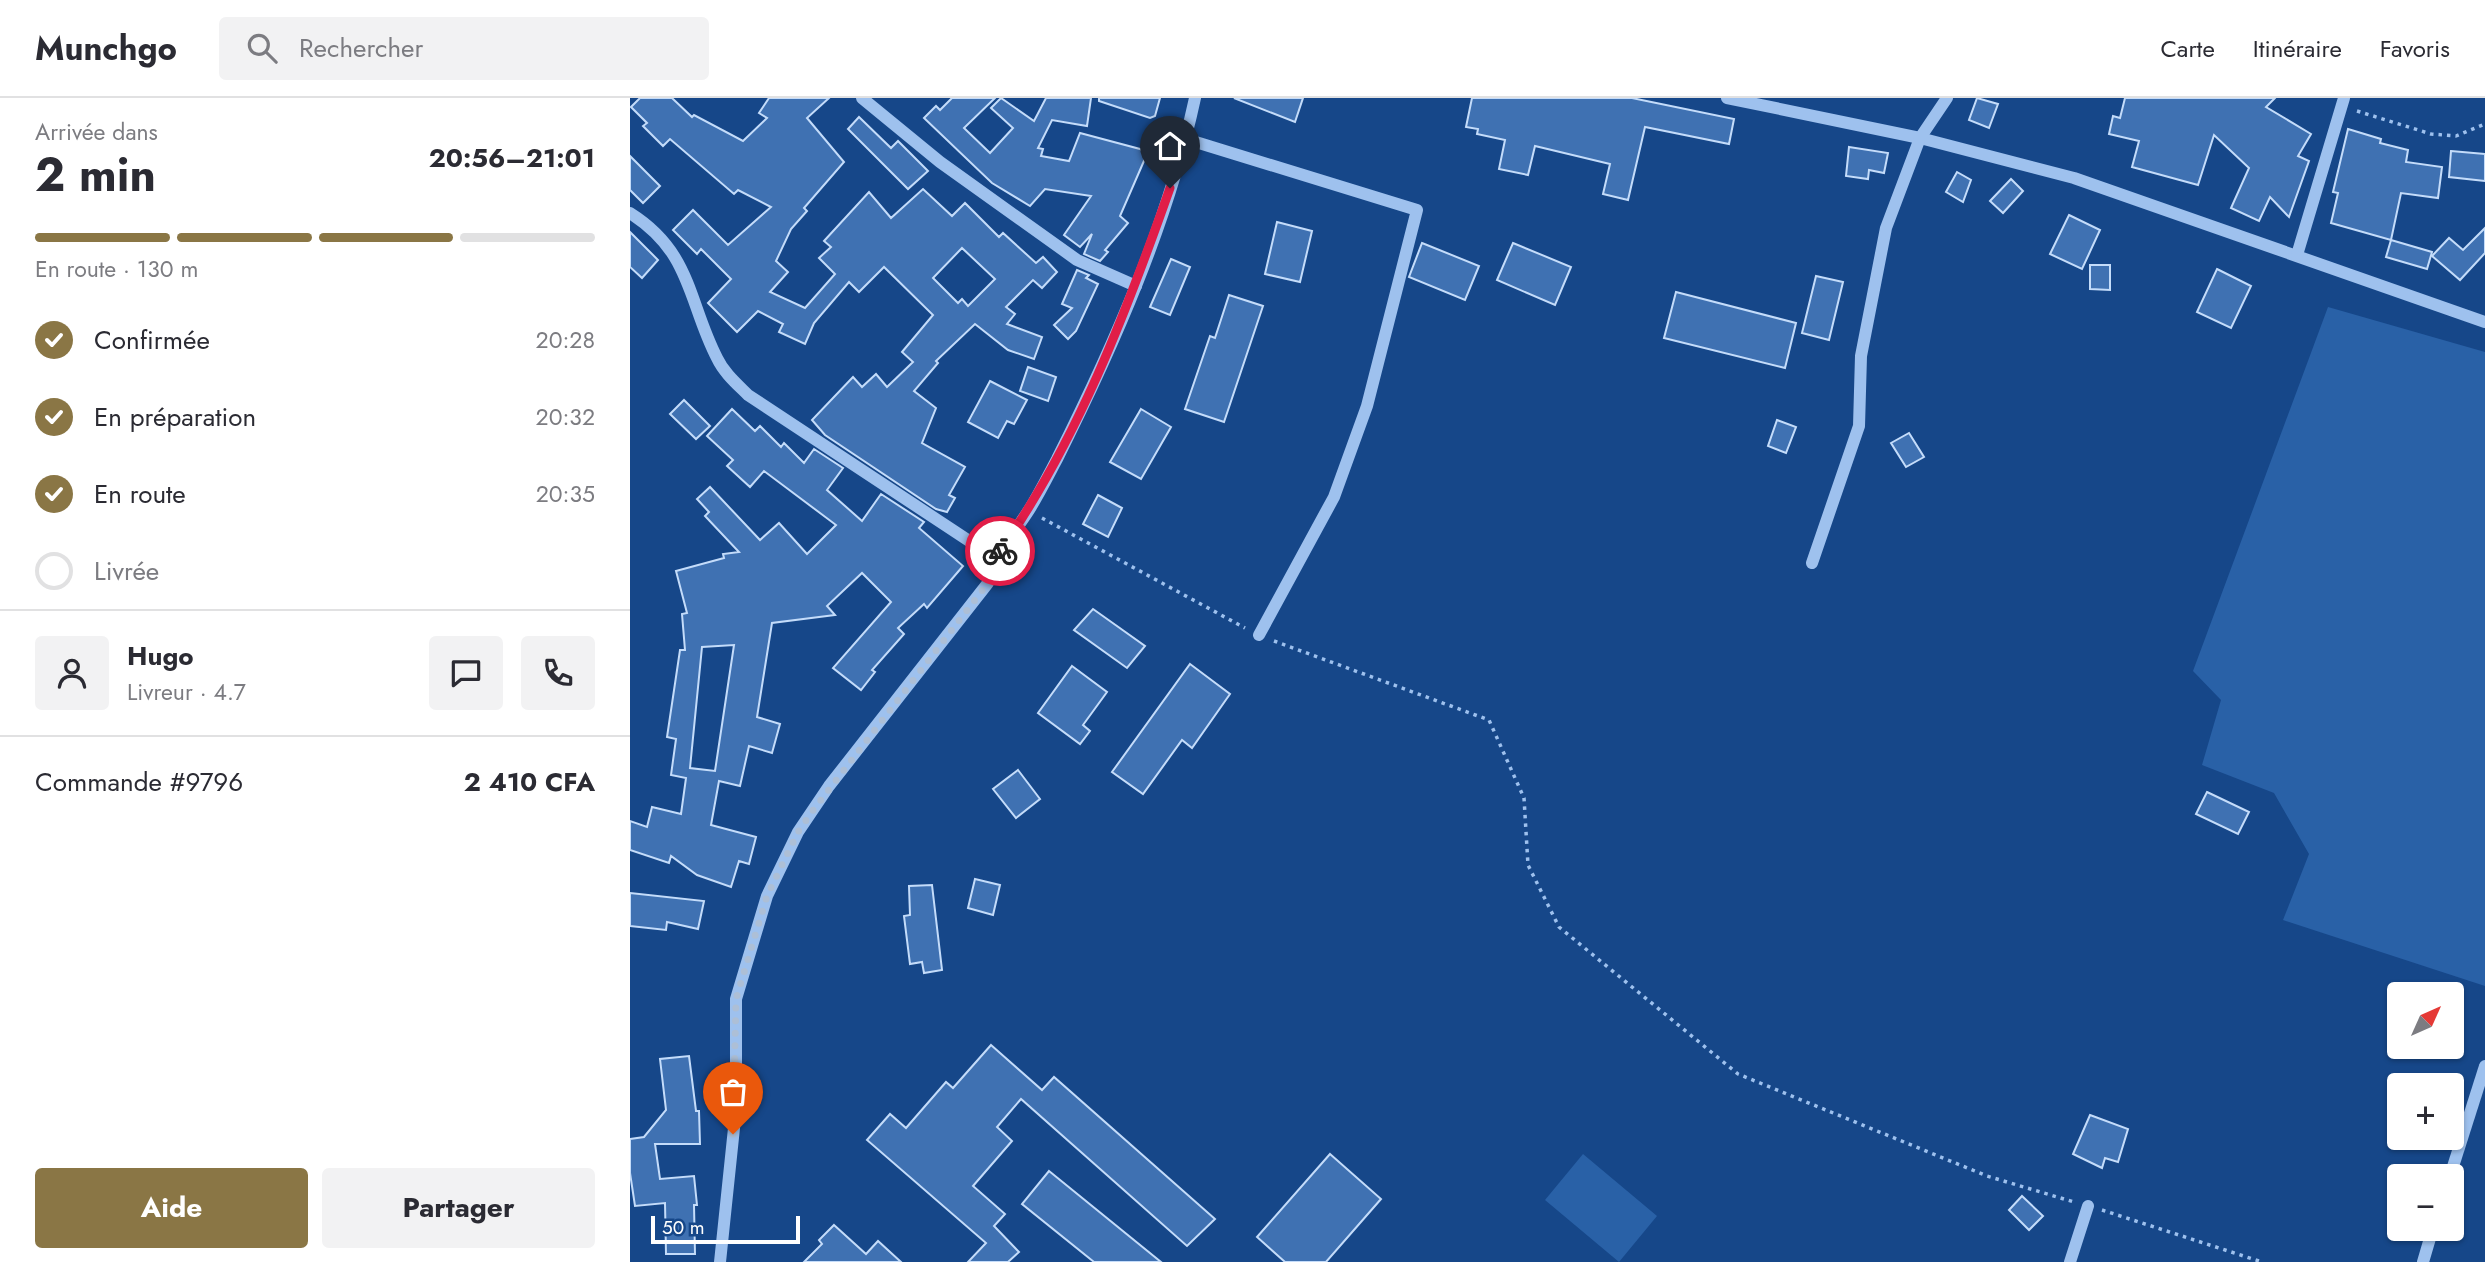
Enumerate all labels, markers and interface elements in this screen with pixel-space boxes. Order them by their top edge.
search box [219,17,709,80]
text: Munchgo [35,25,177,72]
icon: search [243,29,281,67]
text: Rechercher [299,29,423,67]
text: Carte [2160,31,2215,66]
text: Itinéraire [2253,31,2342,66]
text: Favoris [2380,31,2450,66]
text: Arrivée dans [35,115,158,149]
pin [1140,116,1200,188]
icon: home [1151,127,1189,165]
text: 20:56–21:01 [429,139,595,177]
text: 2 min [35,142,156,208]
text: En route · 130 m [35,252,198,286]
icon: check [35,321,73,359]
text: Confirmée [94,321,210,359]
text: 20:28 [536,323,595,357]
icon: check [35,398,73,436]
text: En préparation [94,398,256,436]
text: 20:32 [536,400,595,434]
icon: check [35,475,73,513]
text: En route [94,475,186,513]
text: 20:35 [536,477,595,511]
courier [965,516,1035,586]
icon: bike [981,532,1019,570]
text: Livrée [94,552,159,590]
button: person [35,636,109,710]
button: chat [429,636,503,710]
button: phone [521,636,595,710]
text: Hugo [127,637,194,675]
text: Livreur · 4.7 [127,675,246,709]
text: Commande #9796 [35,763,243,801]
text: 2 410 CFA [464,763,595,801]
north arrow [2387,982,2464,1059]
map controls [2387,982,2464,1241]
pin [703,1062,763,1134]
icon: bag [714,1073,752,1111]
button: + [2387,1073,2464,1150]
button: − [2387,1164,2464,1241]
button: Aide [35,1168,308,1248]
button: Partager [322,1168,595,1248]
scale bar [651,1213,800,1245]
text: 50 m [662,1214,705,1241]

